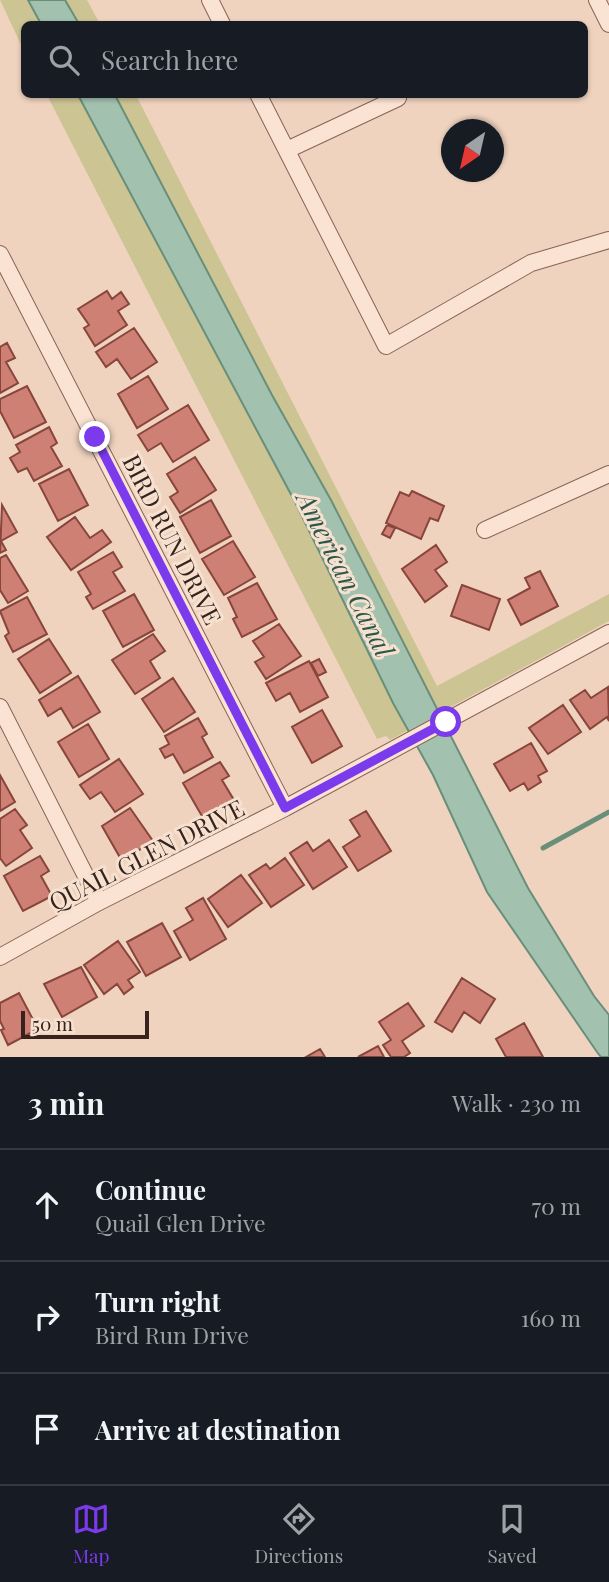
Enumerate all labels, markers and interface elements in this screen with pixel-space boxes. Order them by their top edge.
search box [21,21,588,98]
icon: search [45,41,83,79]
text: Search here [101,42,238,77]
north arrow [441,119,504,182]
route end [79,421,110,452]
street label: BIRD RUN DRIVE [116,448,230,630]
water label: American Canal [288,483,403,664]
route start [430,706,461,737]
street label: QUAIL GLEN DRIVE [43,791,249,917]
scale bar [21,1008,149,1040]
text: 50 m [32,1010,73,1036]
text: 3 min [28,1083,104,1123]
text: Walk · 230 m [452,1087,581,1118]
text: Continue [95,1172,206,1207]
icon: ahead [28,1186,66,1224]
text: 70 m [532,1190,581,1221]
text: Quail Glen Drive [95,1207,266,1238]
text: Turn right [95,1284,221,1319]
icon: right [28,1298,66,1336]
text: 160 m [521,1302,581,1333]
text: Bird Run Drive [95,1319,249,1350]
icon: arrive [28,1410,66,1448]
text: Arrive at destination [95,1412,341,1447]
tab: Map [72,1500,110,1568]
tab: Directions [254,1500,343,1568]
tab: Saved [487,1500,537,1568]

